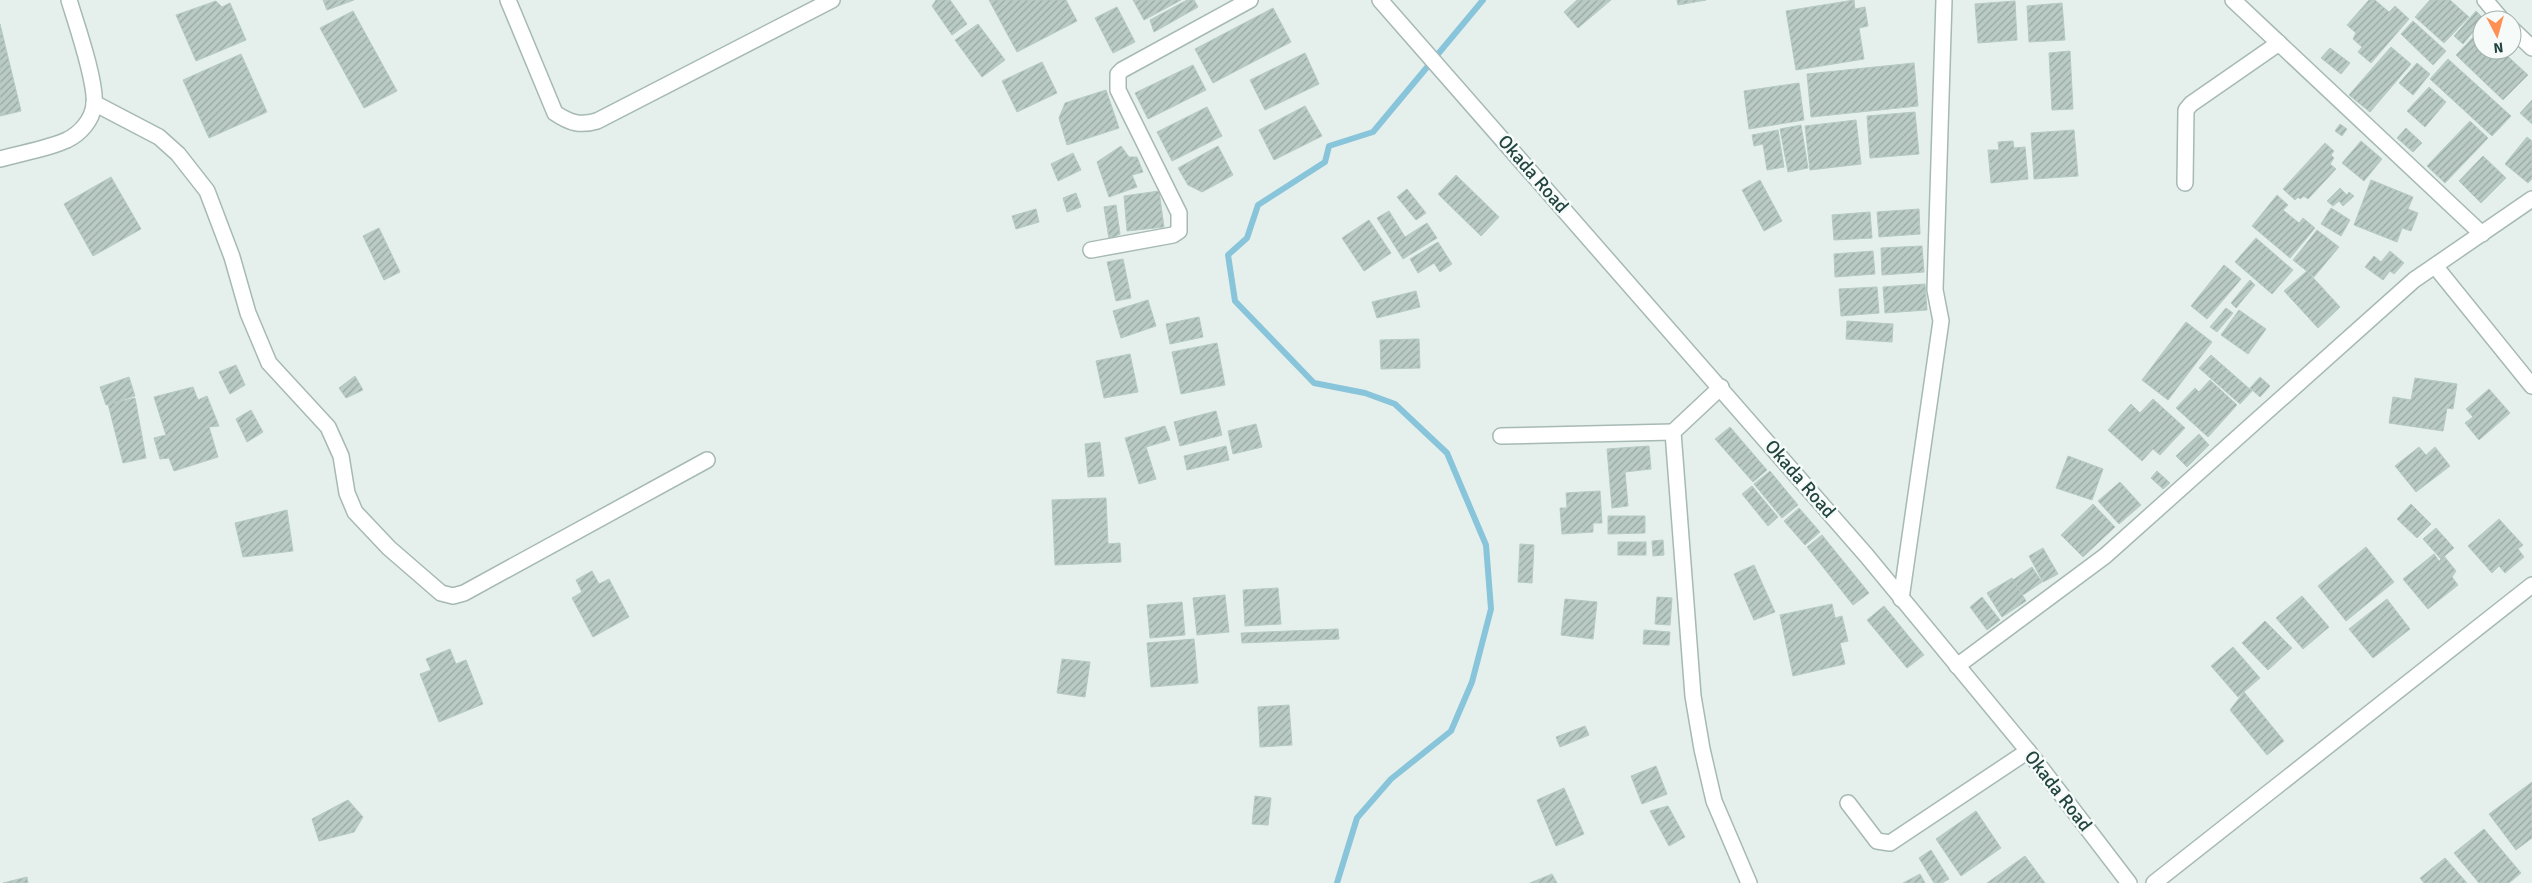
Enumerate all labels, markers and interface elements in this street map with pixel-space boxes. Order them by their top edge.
north arrow [2472,10,2522,60]
text: N [2493,38,2504,56]
street label: Okada Road [1492,130,1574,218]
street label: Okada Road [1759,435,1841,523]
street label: Okada Road [2019,746,2097,836]

